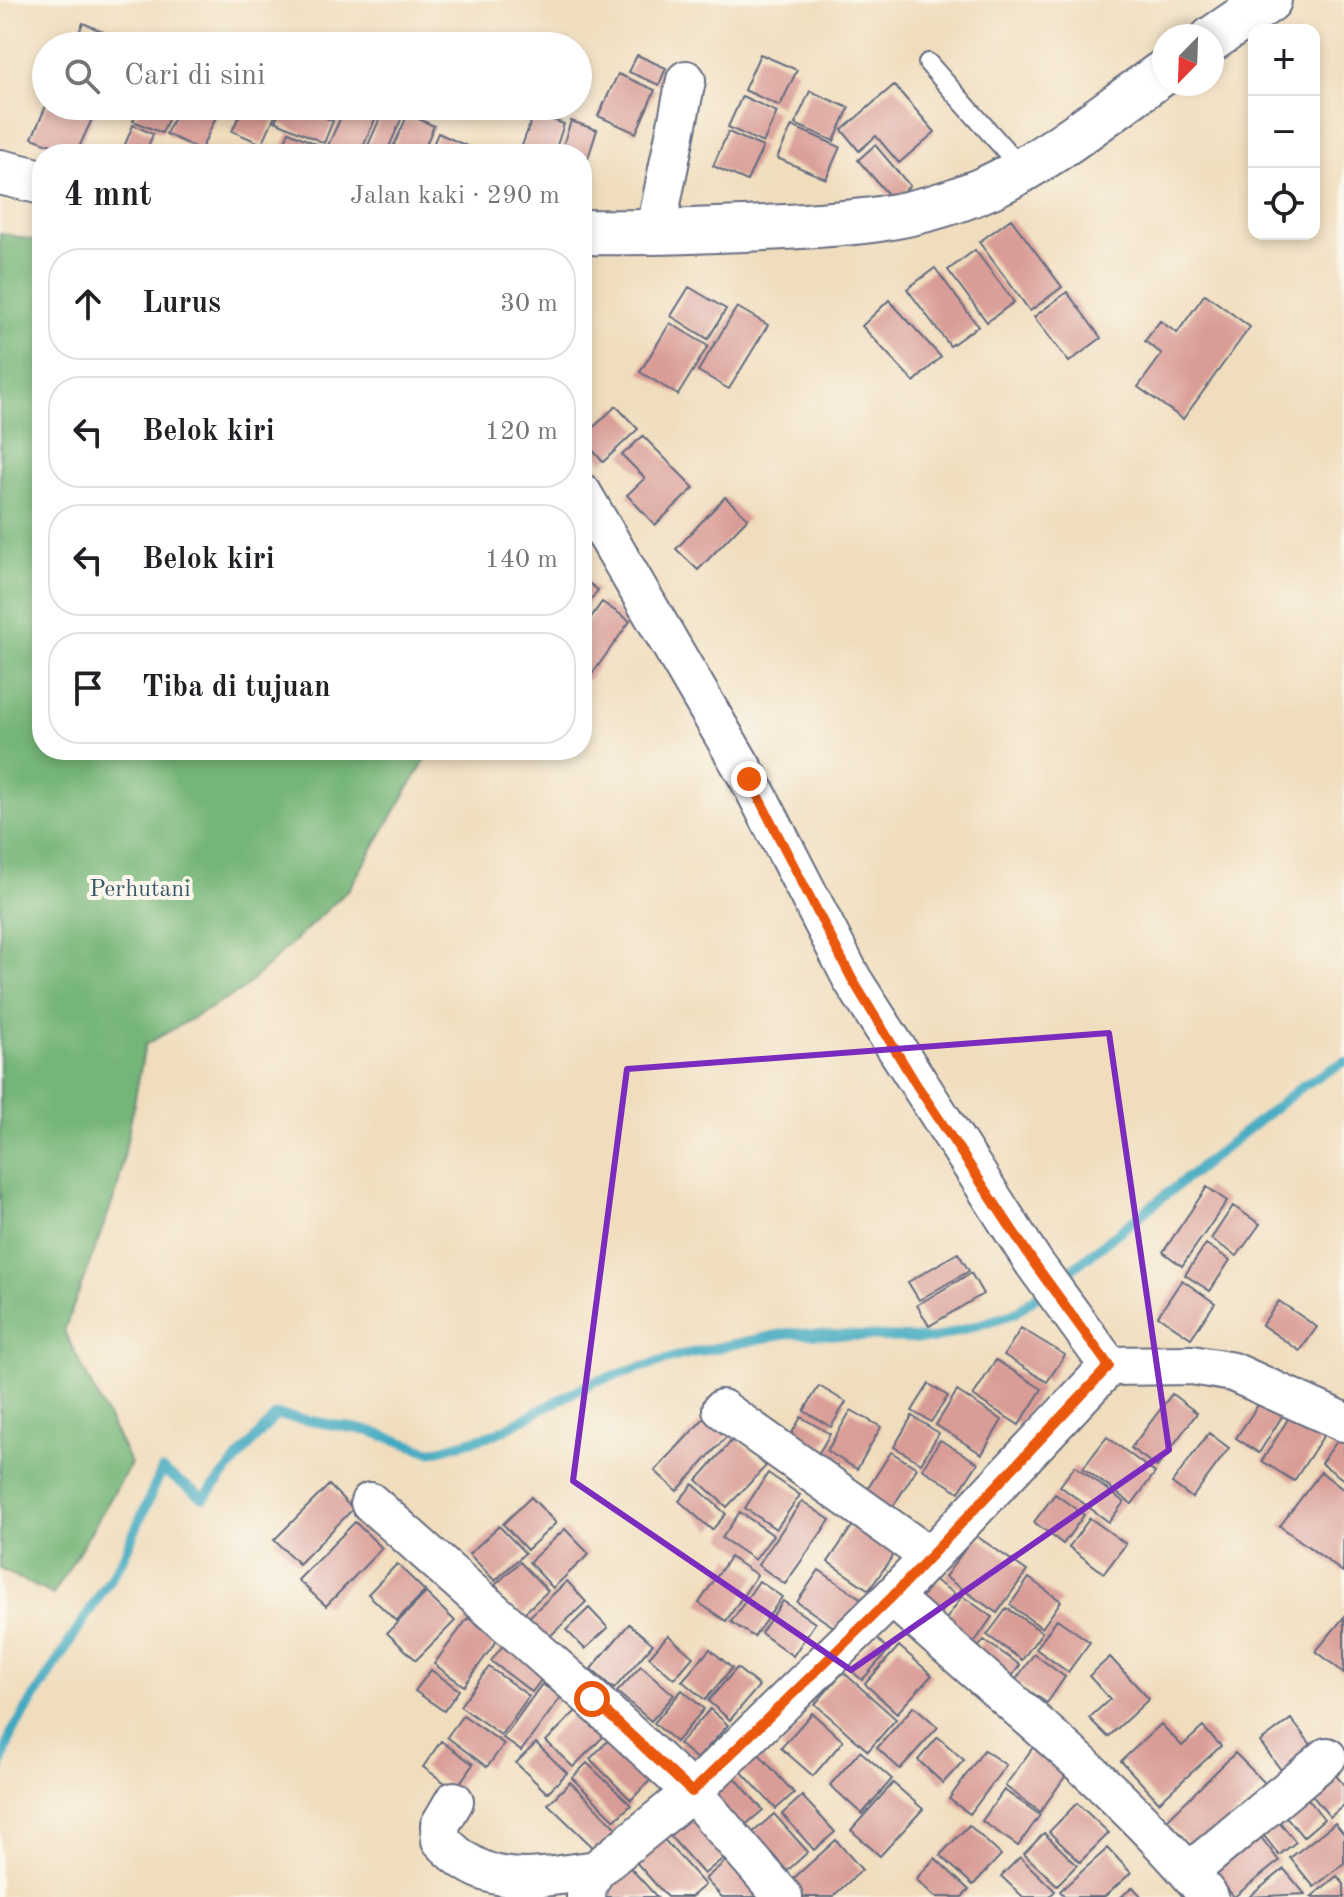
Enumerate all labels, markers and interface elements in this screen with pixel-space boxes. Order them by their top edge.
north arrow [1152,24,1224,96]
map controls [1248,24,1320,240]
button: + [1248,24,1320,96]
search box [32,32,592,120]
icon: search [60,54,104,98]
text: Cari di sini [124,61,265,91]
button: − [1248,96,1320,168]
button: locate [1248,168,1320,240]
text: 4 mnt [64,179,152,213]
text: Jalan kaki · 290 m [350,183,560,209]
icon: ahead [66,282,110,326]
text: Lurus [142,289,221,319]
text: 30 m [500,291,558,317]
icon: left [66,410,110,454]
text: Belok kiri [142,417,275,447]
text: 120 m [485,419,558,445]
icon: left [66,538,110,582]
text: Belok kiri [142,545,275,575]
text: 140 m [485,547,558,573]
icon: arrive [66,666,110,710]
text: Tiba di tujuan [142,673,331,703]
route end [731,761,767,797]
park label: Perhutani [89,878,191,902]
route start [574,1681,610,1717]

